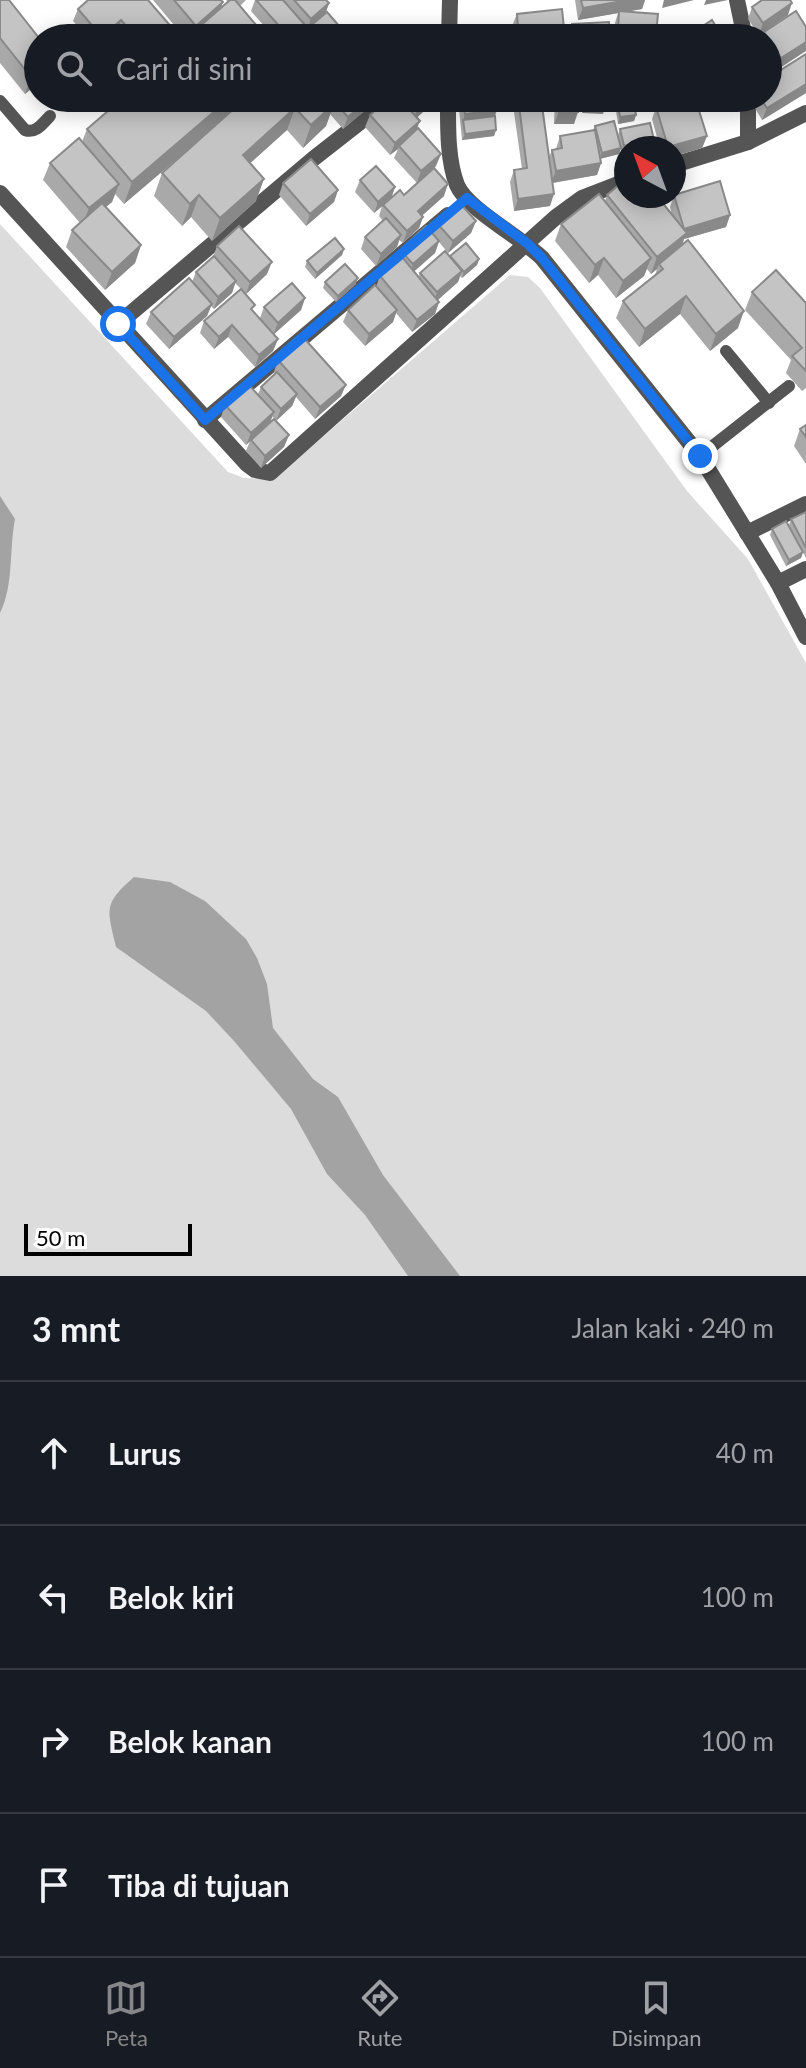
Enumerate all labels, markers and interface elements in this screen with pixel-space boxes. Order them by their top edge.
search box [24,24,782,112]
icon: search [52,46,96,90]
text: Cari di sini [116,50,253,86]
north arrow [614,136,686,208]
route start [100,306,136,342]
route end [682,438,718,474]
scale bar [24,1220,192,1256]
text: 50 m [36,1224,85,1251]
text: 3 mnt [32,1308,120,1349]
text: Jalan kaki · 240 m [571,1312,774,1344]
icon: ahead [32,1431,76,1475]
text: Lurus [108,1435,181,1471]
text: 40 m [716,1437,774,1469]
icon: left [32,1575,76,1619]
text: Belok kiri [108,1579,234,1615]
text: 100 m [701,1581,774,1613]
icon: right [32,1719,76,1763]
text: Belok kanan [108,1723,272,1759]
text: 100 m [701,1725,774,1757]
icon: arrive [32,1863,76,1907]
text: Tiba di tujuan [108,1867,290,1903]
tab: Peta [104,1976,148,2051]
tab: Rute [357,1976,402,2051]
tab: Disimpan [611,1976,702,2051]

